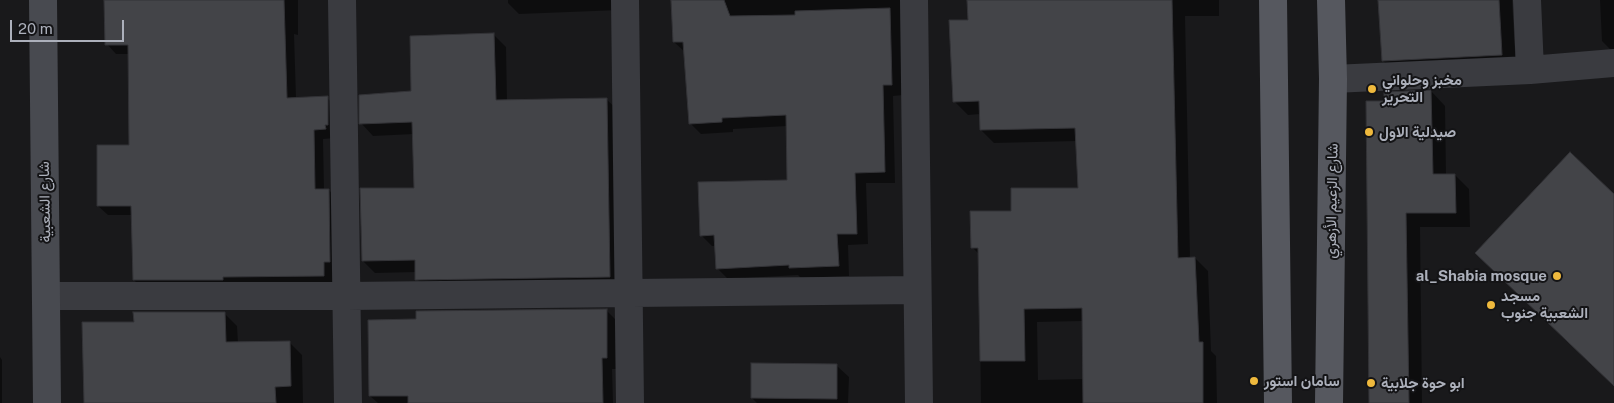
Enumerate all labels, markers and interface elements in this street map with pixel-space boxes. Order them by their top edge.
scale bar [12,10,126,42]
text: 20 m [18,20,53,37]
place label: مخبز وحلواني التحرير [1382,71,1462,106]
marker: مخبز وحلواني التحرير [1366,83,1378,95]
place label: صيدلية الاول [1379,123,1456,141]
marker: صيدلية الاول [1363,126,1375,138]
street label: شارع الزعيم الأزهري [1322,143,1342,259]
street label: شارع الشعبية [35,161,55,243]
place label: al_Shabia mosque [1416,267,1547,285]
marker: al_Shabia mosque [1551,270,1563,282]
place label: مسجد الشعبية جنوب [1501,287,1588,322]
marker: مسجد الشعبية جنوب [1485,299,1497,311]
place label: سامان استور [1264,372,1340,390]
place label: ابو حوة جلابية [1381,374,1465,392]
marker: سامان استور [1248,375,1260,387]
marker: ابو حوة جلابية [1365,377,1377,389]

